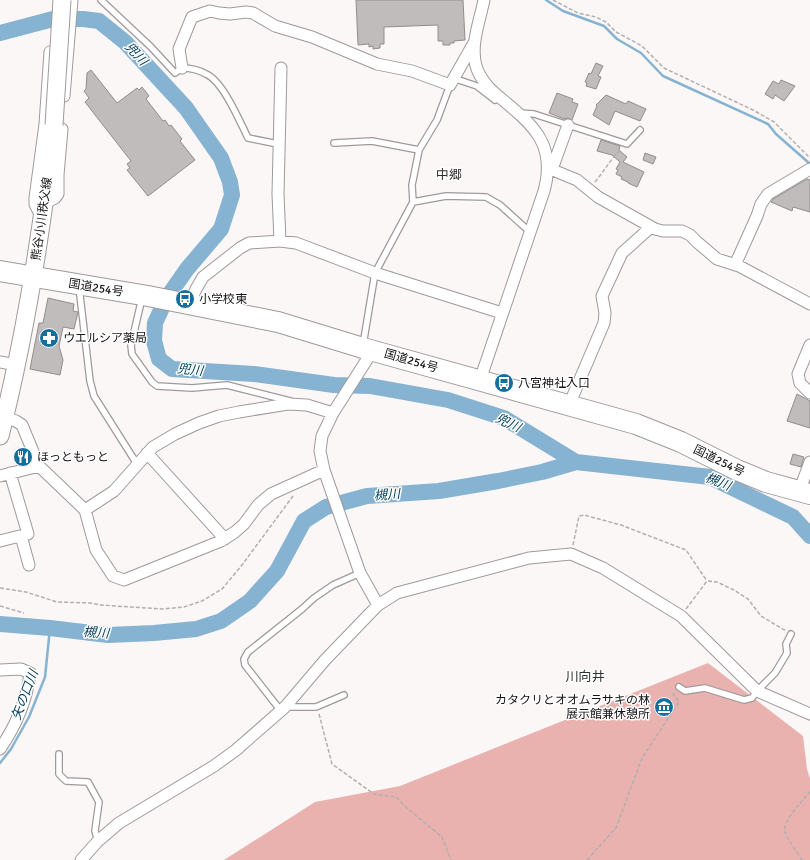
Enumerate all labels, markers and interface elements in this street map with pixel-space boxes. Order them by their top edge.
water label: 兜川 [121,39,152,70]
district label: 中郷 [436,167,462,183]
street label: 熊谷小川秩父線 [29,176,55,262]
street label: 国道254号 [67,276,125,300]
bus stop icon: 小学校東 [174,288,196,310]
place label: 小学校東 [199,292,247,307]
pharmacy icon: ウエルシア薬局 [38,327,60,349]
place label: ウエルシア薬局 [63,331,147,346]
street label: 国道254号 [382,346,440,376]
water label: 兜川 [176,361,206,380]
bus stop icon: 八宮神社入口 [493,372,515,394]
place label: 八宮神社入口 [518,376,590,391]
water label: 兜川 [493,410,525,437]
street label: 国道254号 [691,442,747,480]
restaurant icon: ほっともっと [12,446,34,468]
place label: ほっともっと [37,450,109,465]
water label: 槻川 [703,470,735,495]
water label: 槻川 [373,486,403,504]
water label: 槻川 [82,624,112,642]
water label: 矢の口川 [8,666,43,722]
district label: 川向井 [565,669,605,685]
place label: カタクリとオオムラサキの林 展示館兼休憩所 [495,693,650,722]
museum icon: カタクリとオオムラサキの林 展示館兼休憩所 [653,696,675,718]

